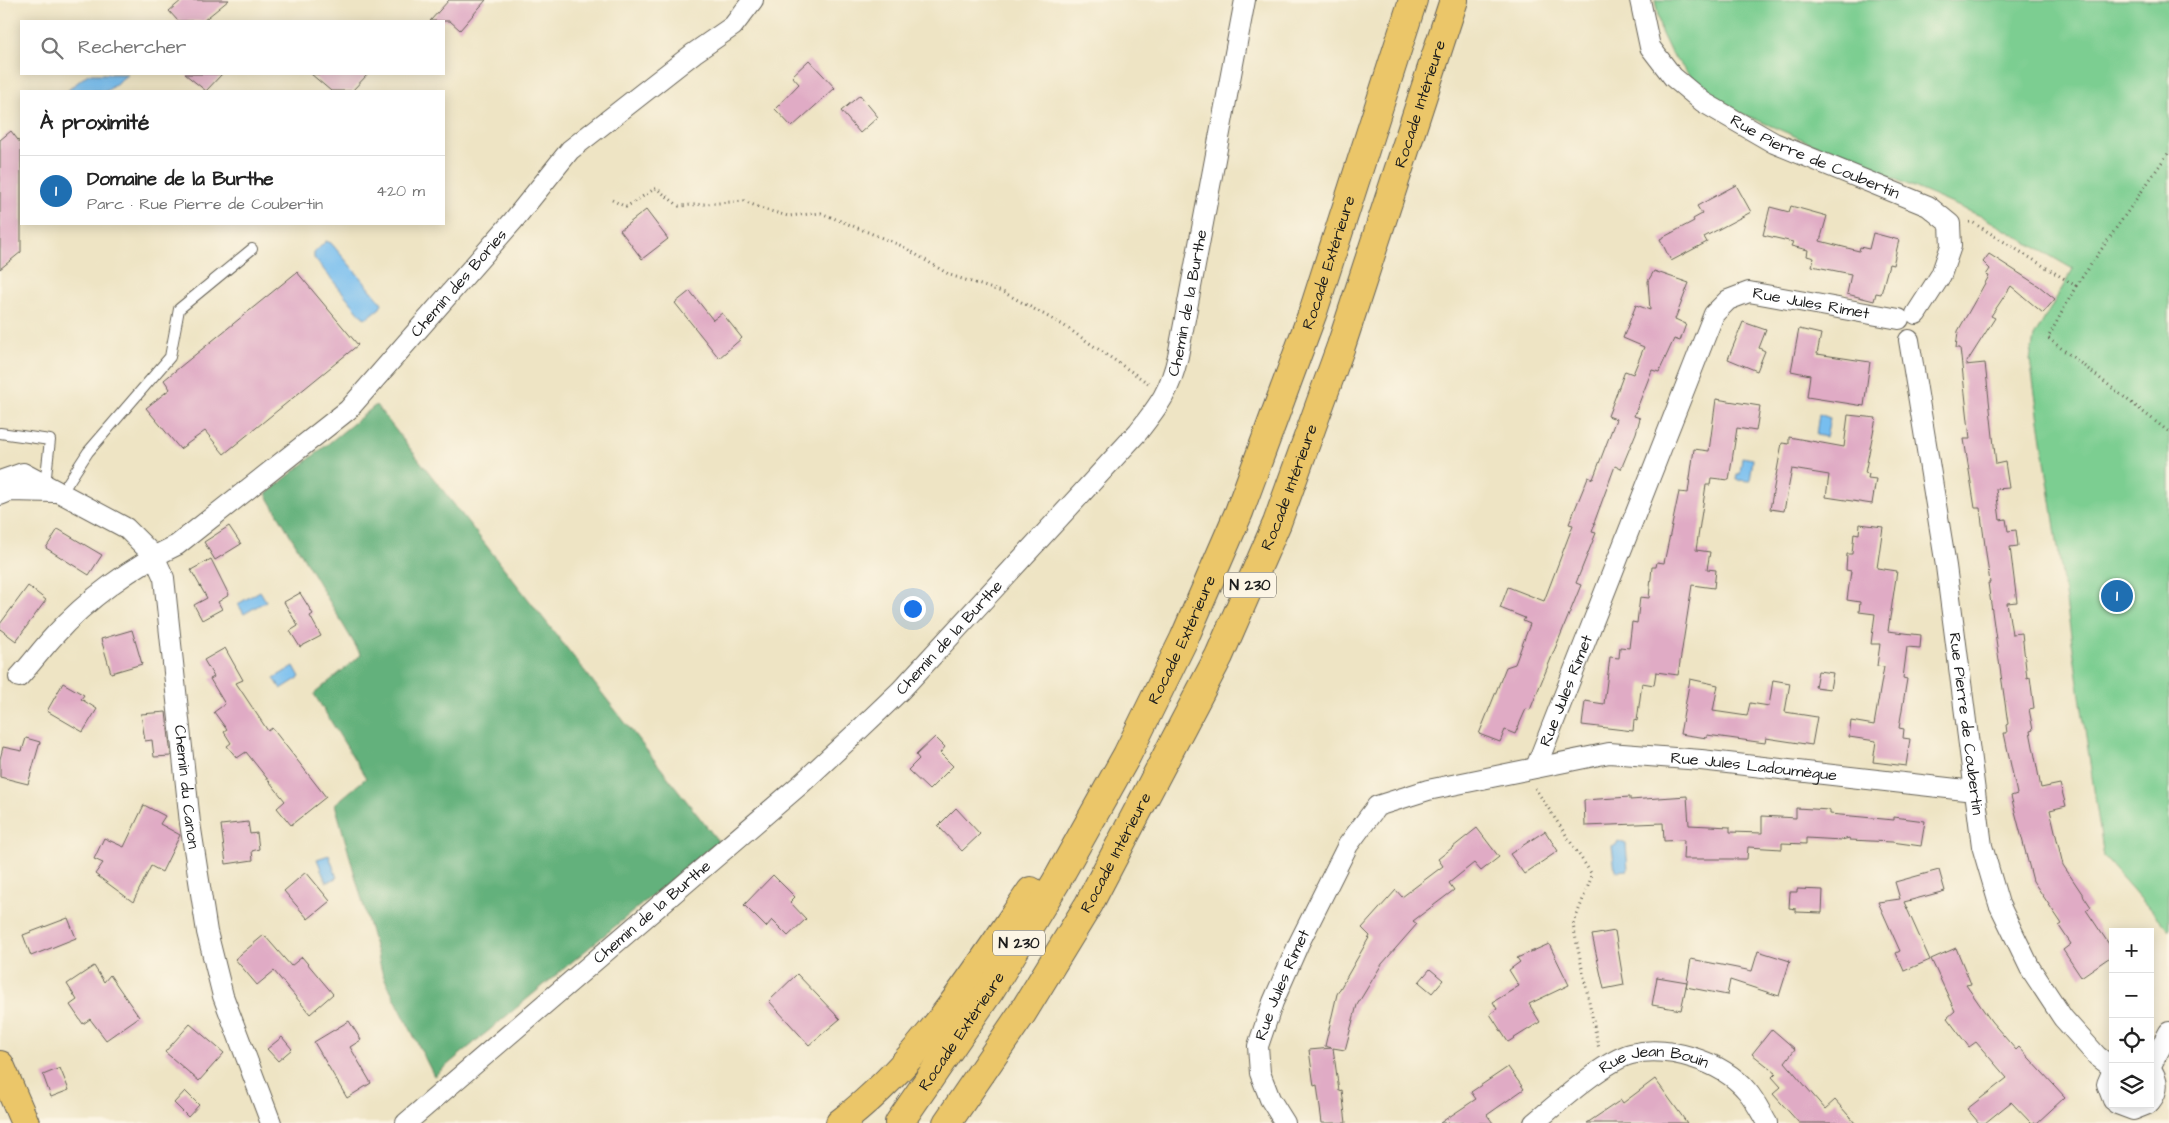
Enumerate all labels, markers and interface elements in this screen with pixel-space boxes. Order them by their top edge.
search box [20,20,445,75]
icon: search [38,34,66,62]
text: Rechercher [78,34,186,61]
street label: Rocade Intérieure [1389,37,1451,171]
text: À proximité [40,108,149,137]
street label: Rue Pierre de Coubertin [1726,109,1903,204]
text: Domaine de la Burthe [87,166,274,193]
text: 1 [55,180,57,202]
text: 420 m [376,180,425,202]
street label: Rocade Extérieure [1296,192,1361,333]
text: Parc · Rue Pierre de Coubertin [87,193,323,215]
street label: Chemin des Bories [405,224,512,342]
street label: Chemin de la Burthe [1162,227,1213,379]
street label: Rue Jules Rimet [1751,282,1872,325]
street label: Rocade Intérieure [1255,421,1323,554]
street label: Rocade Extérieure [1143,572,1221,708]
road number: N 230 [1224,572,1276,598]
street label: Chemin de la Burthe [891,575,1008,700]
pin: 1 [2101,577,2133,615]
your location [900,596,926,622]
street label: Rue Jules Rimet [1534,631,1598,750]
street label: Rue Pierre de Coubertin [1944,631,1989,816]
street label: Chemin du Canon [169,724,205,850]
street label: Rue Jules Ladoumègue [1670,747,1839,786]
street label: Rocade Intérieure [1075,788,1157,917]
street label: Chemin de la Burthe [588,855,716,969]
street label: Rue Jules Rimet [1250,925,1315,1043]
map controls [2109,928,2154,1108]
button: + [2109,928,2154,973]
road number: N 230 [993,930,1045,956]
street label: Rocade Extérieure [913,967,1010,1095]
button: − [2109,973,2154,1018]
button: locate [2109,1018,2154,1063]
street label: Rue Jean Bouin [1595,1040,1712,1079]
button: layers [2109,1063,2154,1108]

